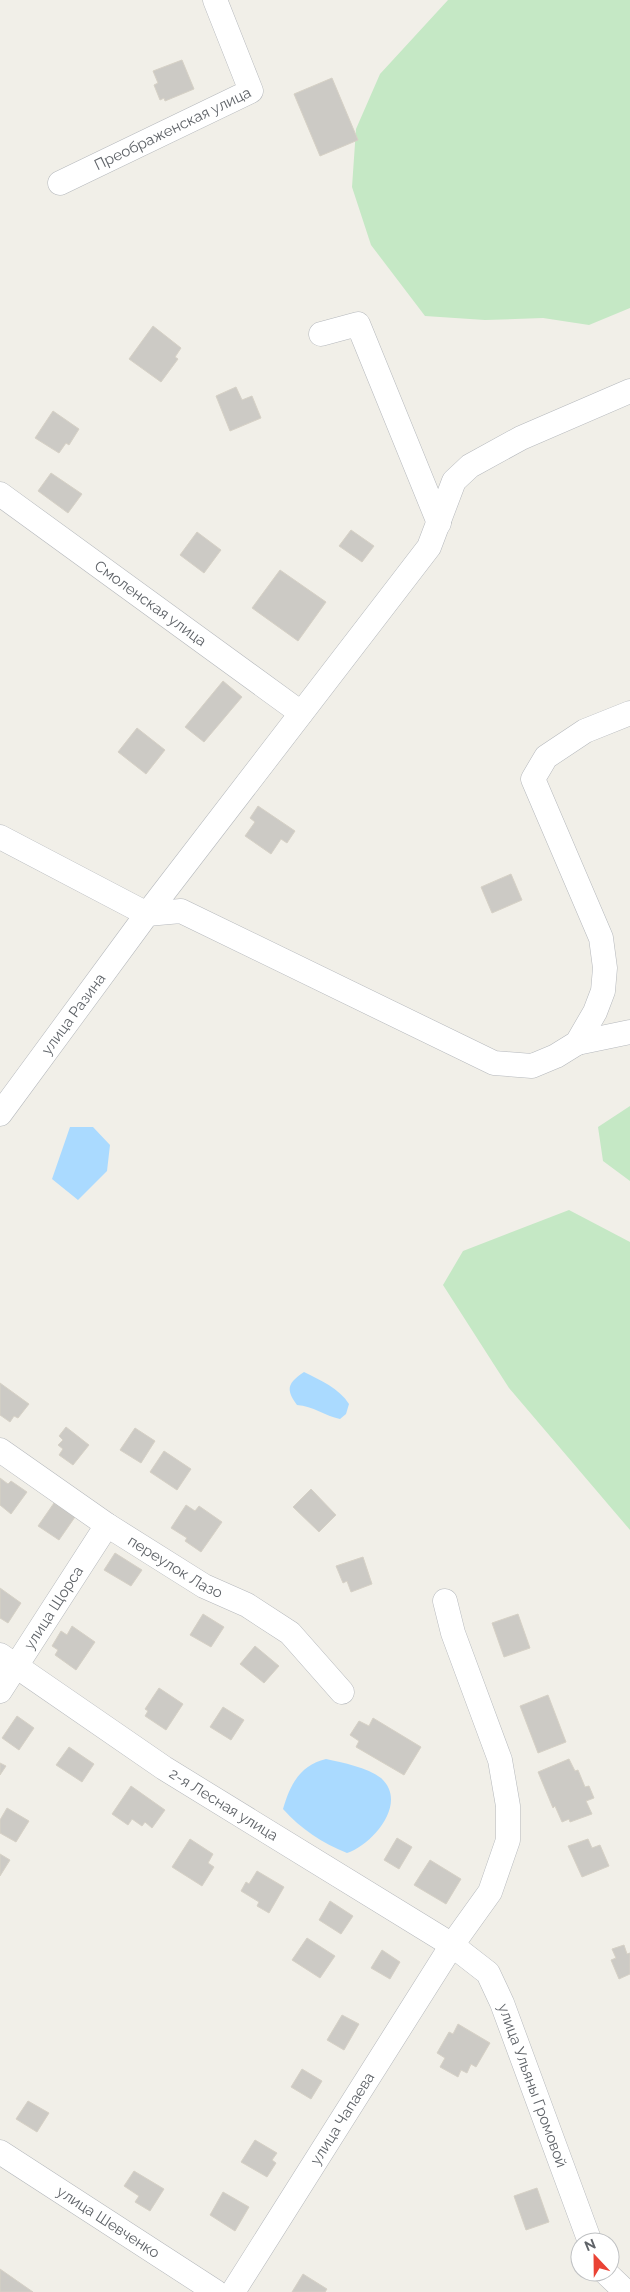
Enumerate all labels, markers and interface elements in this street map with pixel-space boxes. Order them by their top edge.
street label: Преображенская улица [91,83,254,174]
street label: Смоленская улица [91,557,210,650]
street label: улица Разина [38,970,109,1058]
street label: переулок Лазо [125,1532,225,1602]
street label: улица Щорса [20,1563,87,1653]
street label: 2-я Лесная улица [166,1764,281,1845]
street label: улица Ульяны Громовой [494,2001,571,2170]
street label: улица Чапаева [307,2069,378,2168]
street label: улица Шевченко [53,2182,163,2262]
north arrow [570,2232,620,2282]
text: N [582,2236,598,2254]

